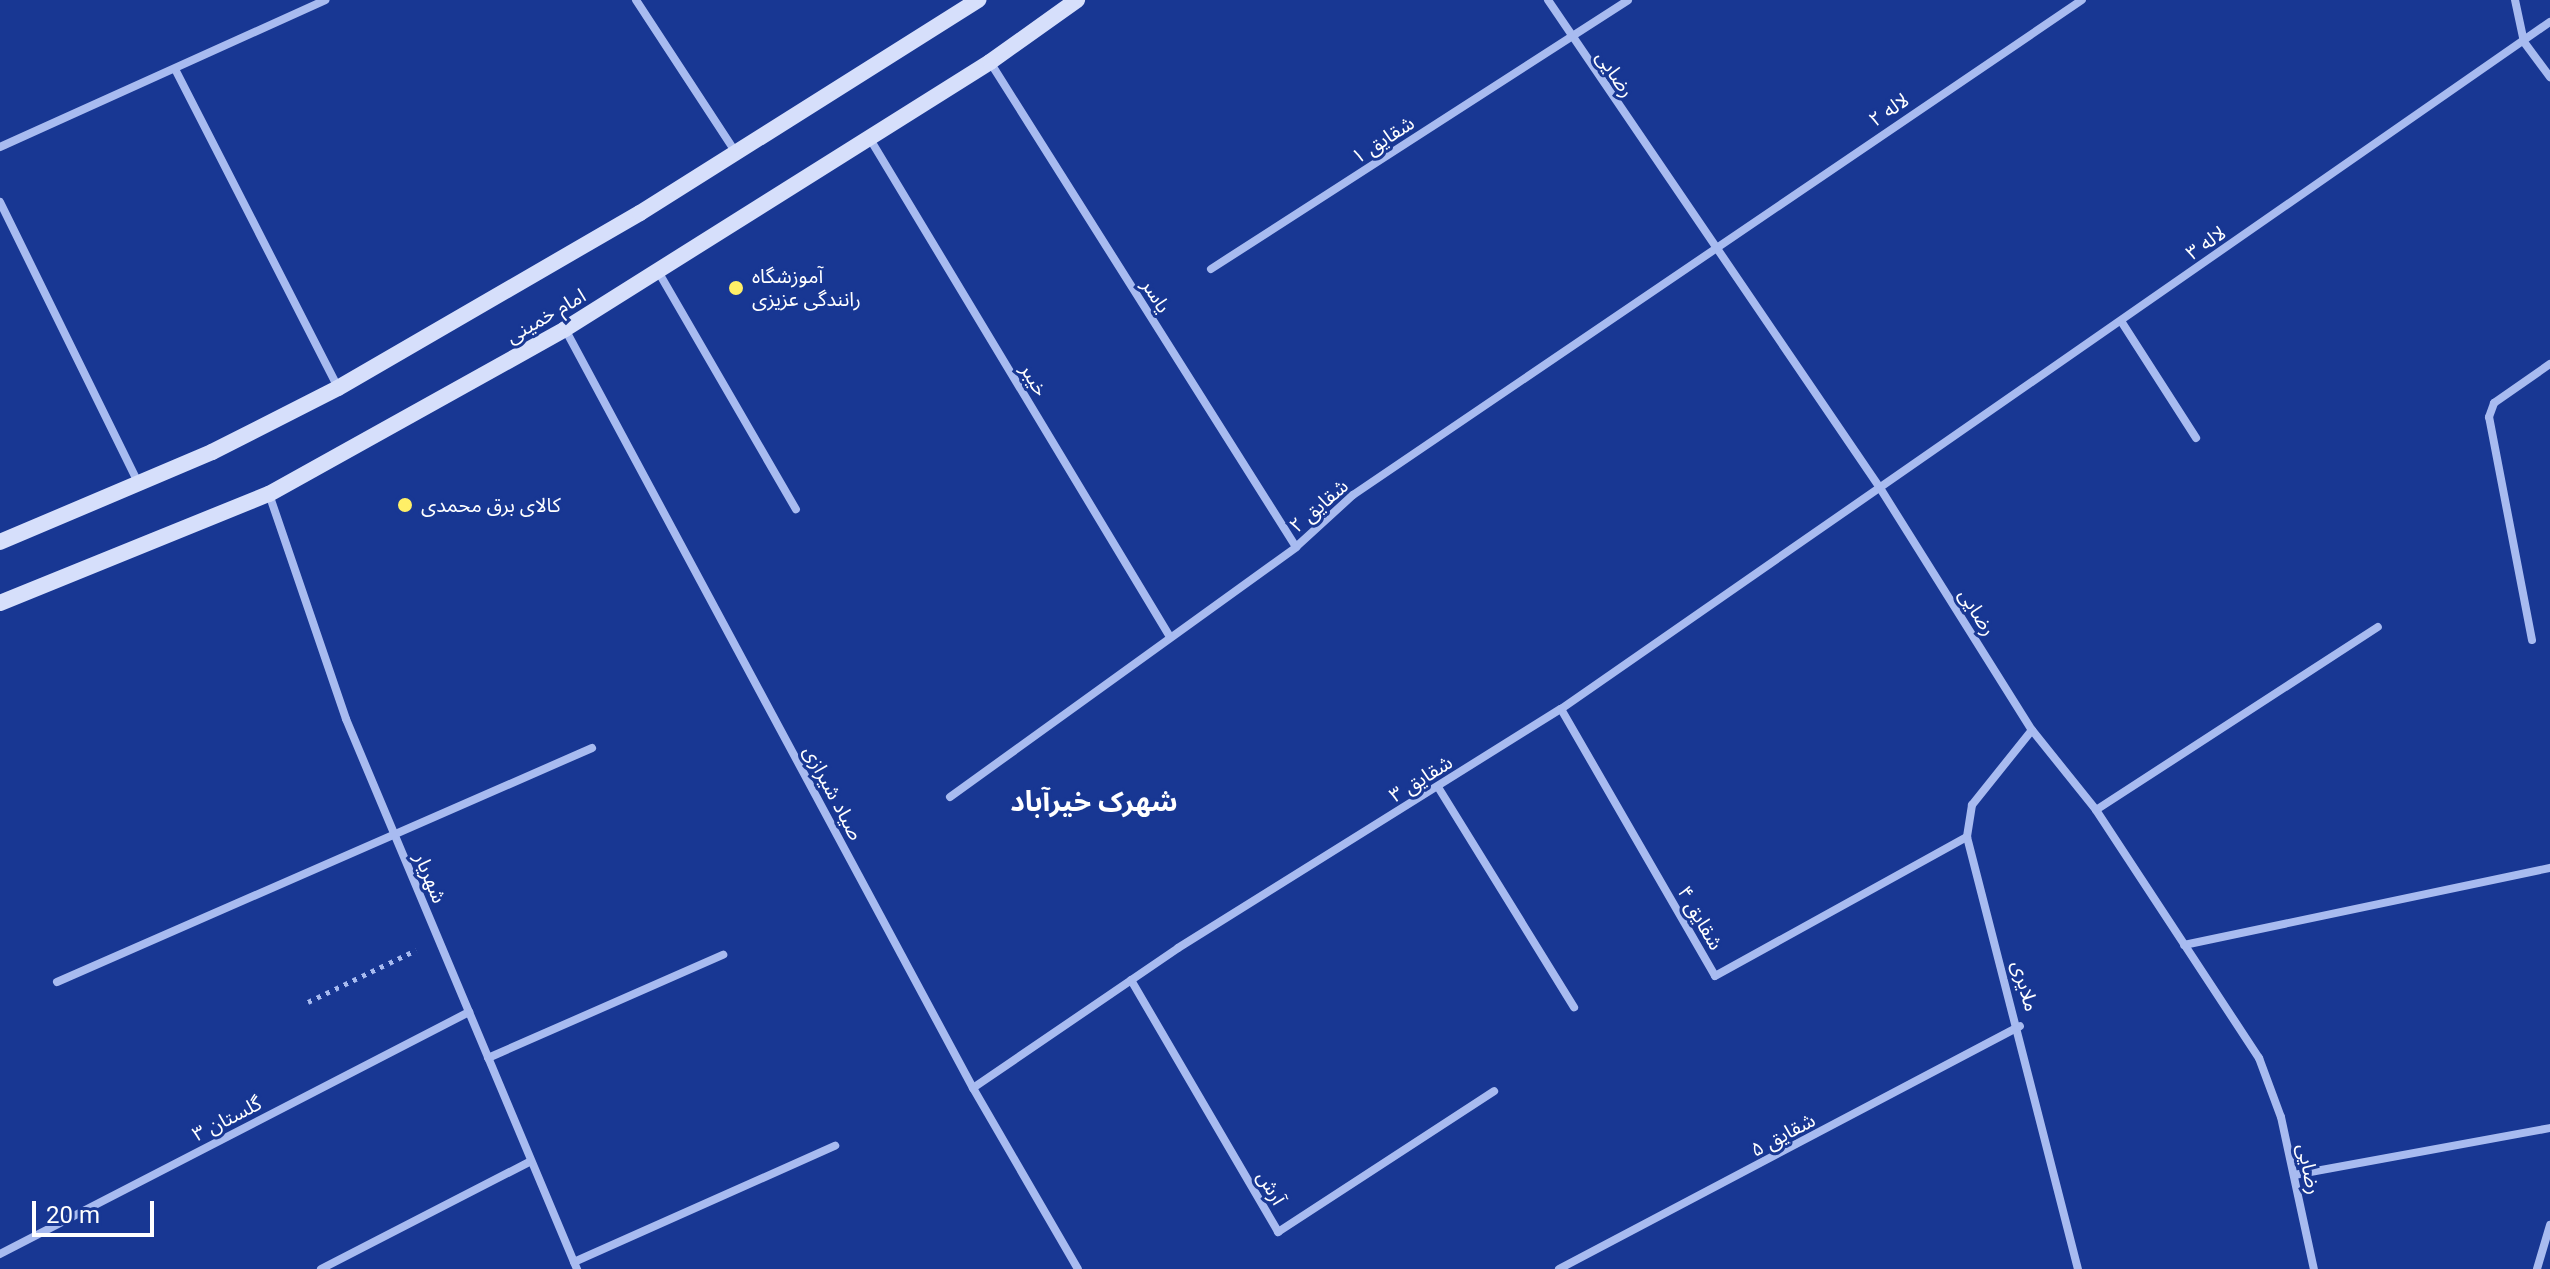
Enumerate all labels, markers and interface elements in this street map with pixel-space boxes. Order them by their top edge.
street label: رضایی [1591,46,1639,102]
street label: لاله ۲ [1864,88,1914,132]
street label: شقایق ۱ [1347,111,1419,169]
street label: لاله ۳ [2182,221,2230,265]
place label: آموزشگاه رانندگی عزیزی [752,264,861,311]
street label: یاسر [1136,275,1176,317]
marker: آموزشگاه رانندگی عزیزی [727,279,745,297]
street label: امام خمینی [502,284,590,348]
street label: خیبر [1015,359,1053,401]
street label: شقایق ۲ [1285,474,1353,538]
place label: کالای برق محمدی [421,493,561,517]
marker: کالای برق محمدی [396,496,414,514]
street label: رضایی [1953,584,2001,640]
street label: صیاد شیرازی [798,742,868,844]
street label: شقایق ۳ [1385,750,1457,808]
district label: شهرک خیرآباد [1010,785,1178,819]
street label: شهریار [409,849,451,907]
street label: شقایق ۴ [1672,882,1728,954]
street label: ملایری [2006,958,2044,1014]
street label: گلستان ۳ [188,1091,266,1147]
street label: شقایق ۵ [1746,1108,1820,1162]
street label: رضایی [2292,1141,2326,1197]
street label: آرش [1252,1167,1290,1209]
scale bar [36,1185,158,1235]
text: 20 m [46,1201,100,1229]

